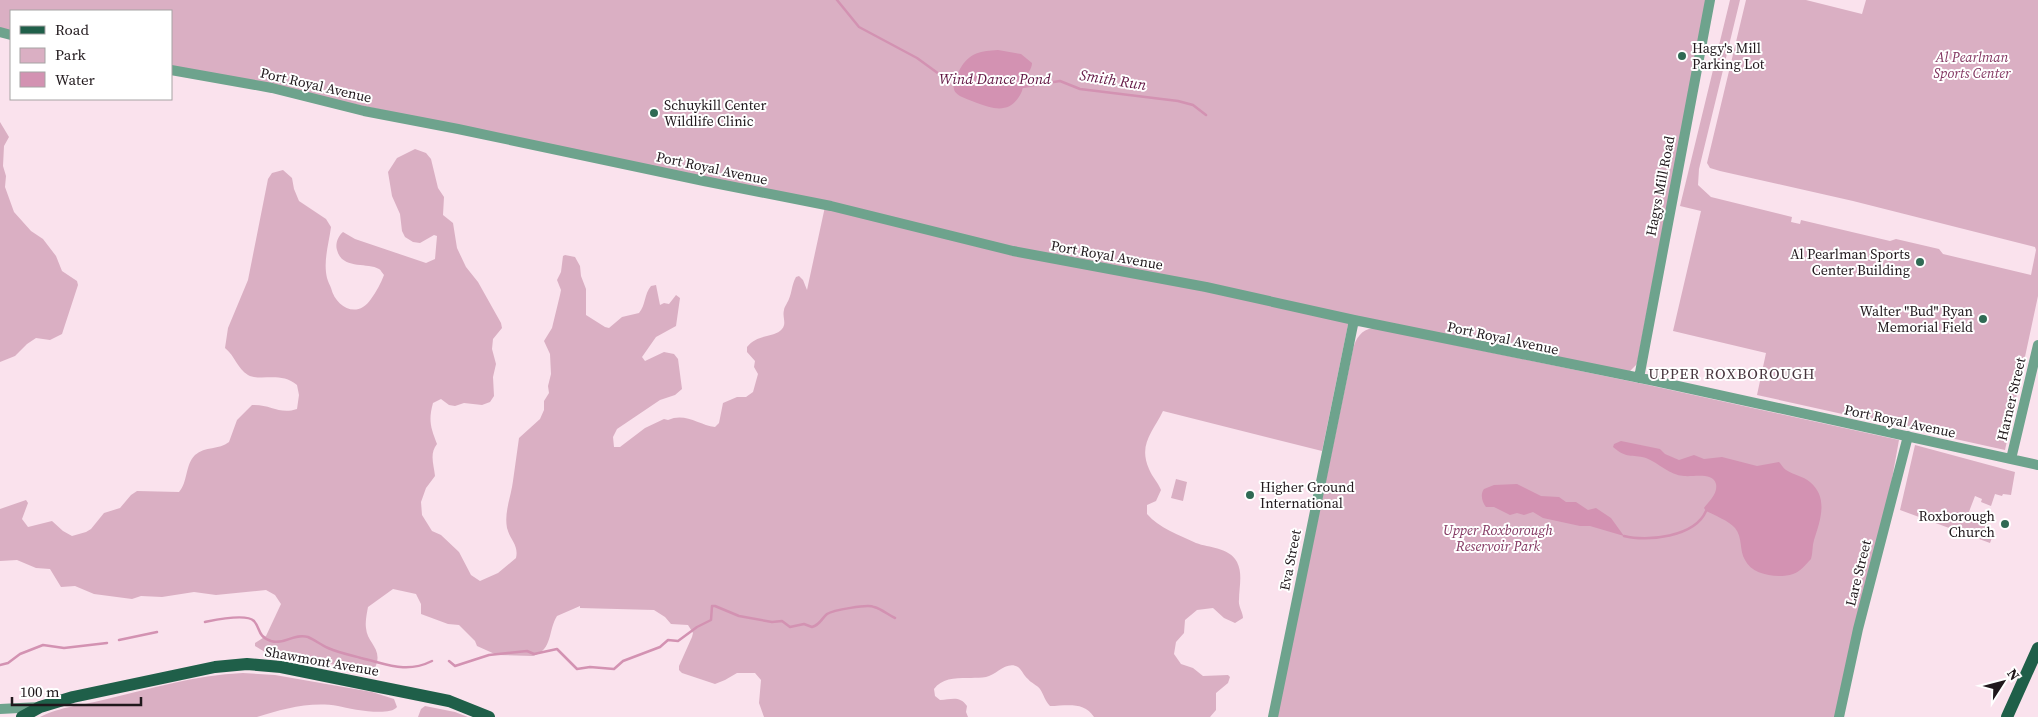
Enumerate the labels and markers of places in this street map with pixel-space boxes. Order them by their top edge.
place label: Hagy's Mill Parking Lot [1692,38,1765,74]
marker: Hagy's Mill Parking Lot [1676,50,1688,62]
place label: Schuykill Center Wildlife Clinic [664,95,766,131]
marker: Schuykill Center Wildlife Clinic [648,107,660,119]
place label: Al Pearlman Sports Center Building [1790,244,1910,280]
marker: Al Pearlman Sports Center Building [1914,256,1926,268]
place label: Walter "Bud" Ryan Memorial Field [1860,301,1974,337]
marker: Walter "Bud" Ryan Memorial Field [1977,313,1989,325]
place label: Higher Ground International [1260,477,1355,513]
marker: Higher Ground International [1244,489,1256,501]
place label: Roxborough Church [1919,506,1995,542]
marker: Roxborough Church [1999,518,2011,530]

